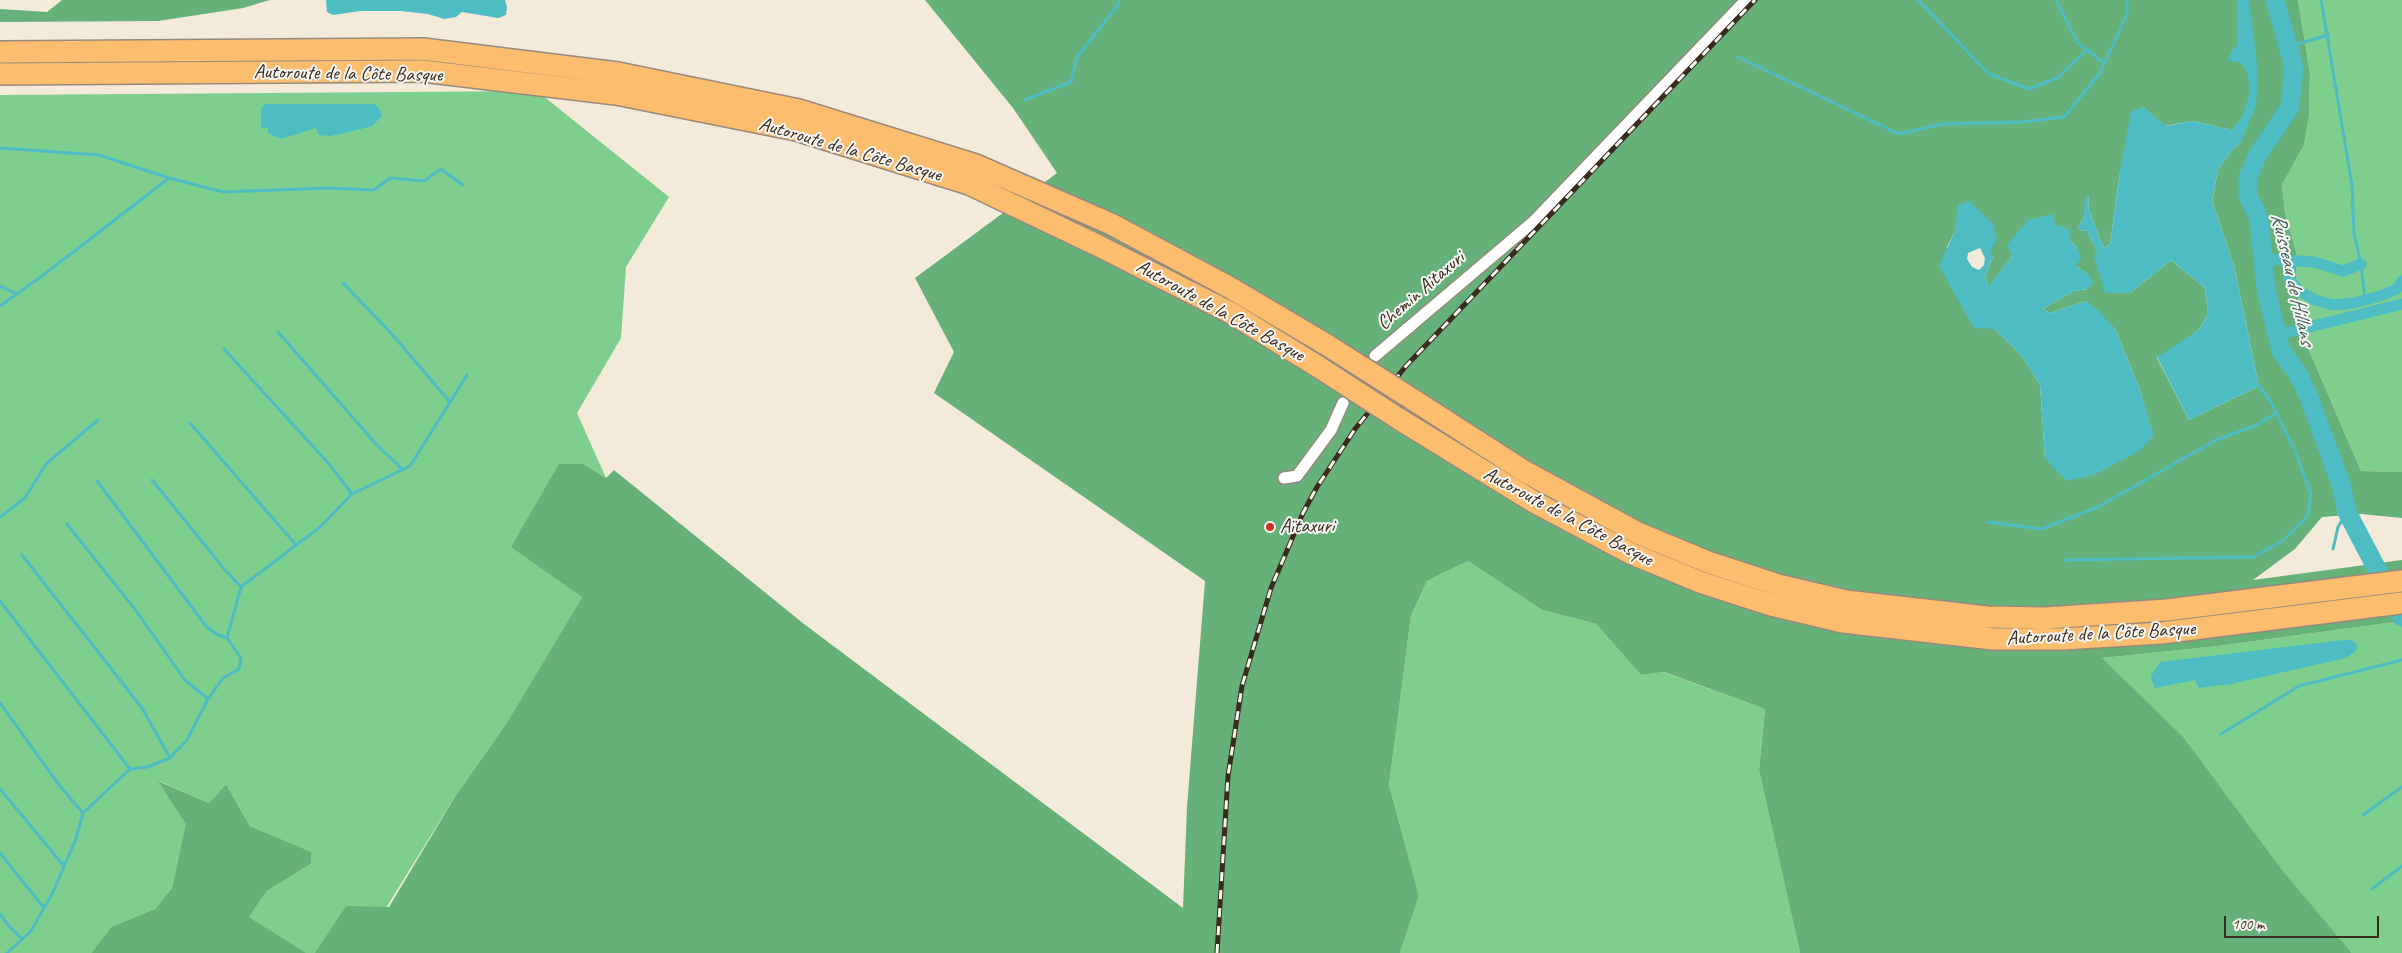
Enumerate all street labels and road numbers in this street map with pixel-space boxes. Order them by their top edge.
street label: Autoroute de la Côte Basque [254,60,442,88]
street label: Autoroute de la Côte Basque [756,112,944,188]
street label: Chemin Aitaxuri [1372,246,1470,336]
street label: Autoroute de la Côte Basque [1132,255,1308,367]
street label: Autoroute de la Côte Basque [1479,462,1657,572]
street label: Autoroute de la Côte Basque [2006,617,2196,651]

